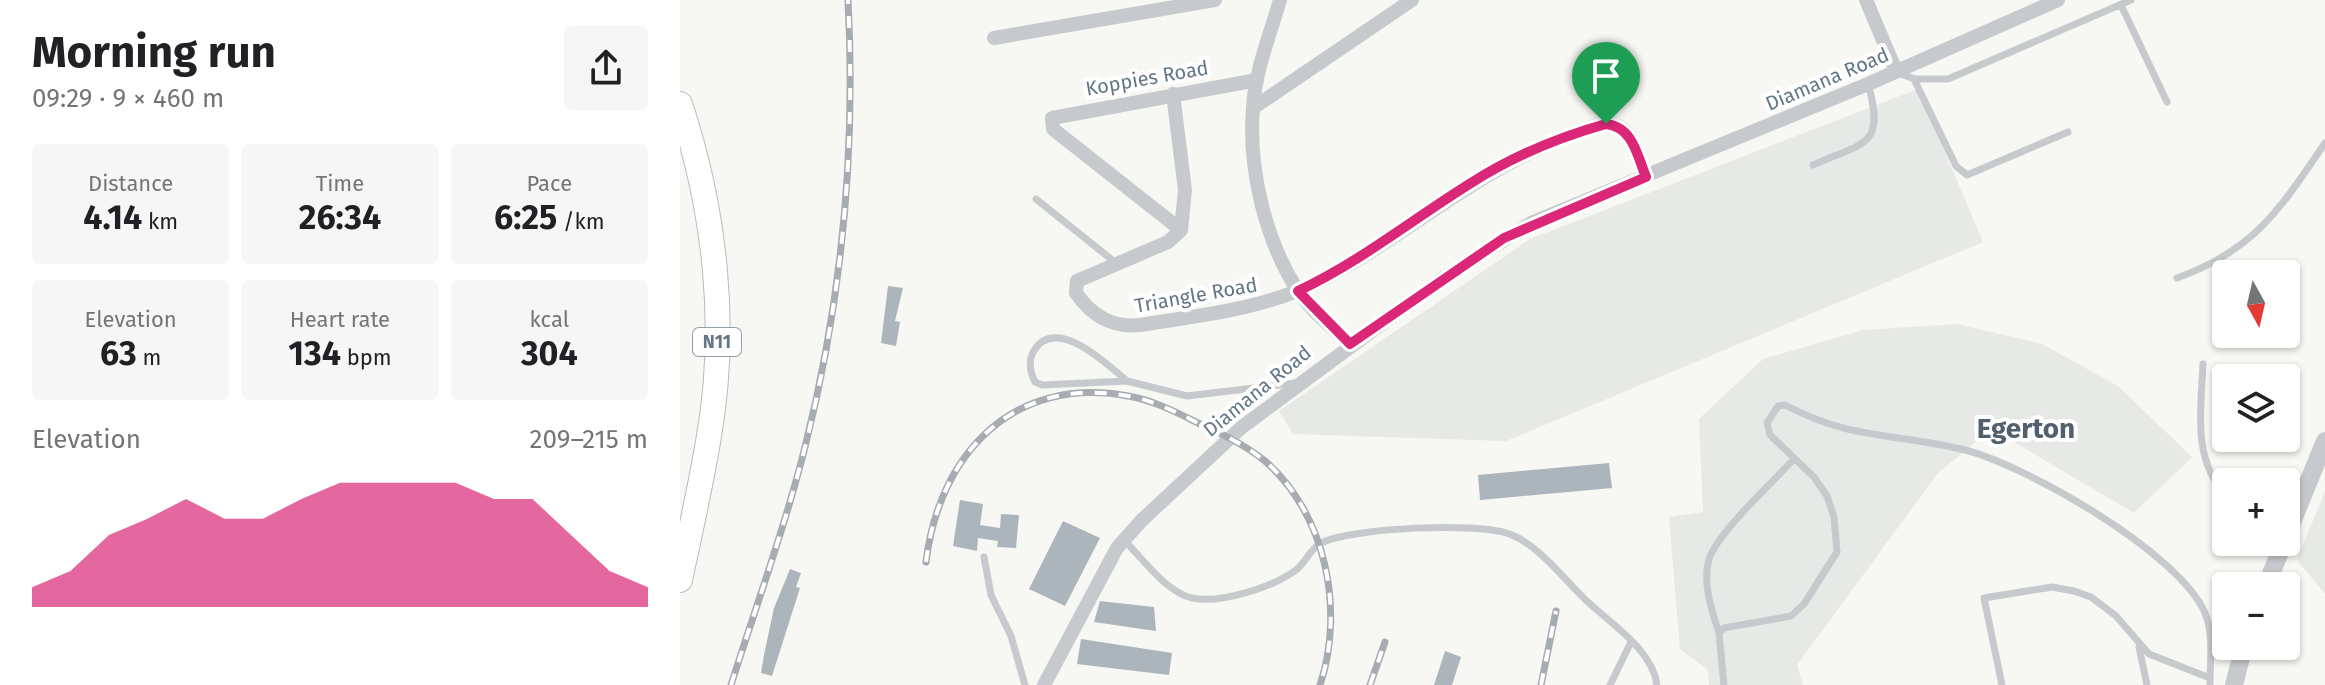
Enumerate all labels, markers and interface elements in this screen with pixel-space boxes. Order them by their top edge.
text: Morning run [32,26,276,79]
button: share [564,26,648,110]
pin [1572,42,1640,124]
street label: Diamana Road [1762,42,1892,116]
icon: arrive [1584,54,1628,98]
street label: Koppies Road [1084,55,1210,101]
text: 09:29 · 9 × 460 m [32,83,224,114]
text: Distance [88,170,173,197]
text: Time [316,170,364,197]
text: Pace [527,170,572,197]
text: 4.14 [83,197,142,238]
text: 26:34 [299,197,381,238]
text: 6:25 [494,197,557,238]
text: km [142,208,178,235]
text: /km [557,208,605,235]
north arrow [2212,260,2300,348]
map controls [2212,260,2300,660]
street label: Triangle Road [1133,272,1259,318]
text: Elevation [85,306,177,333]
text: Heart rate [290,306,390,333]
text: kcal [530,306,569,333]
road number: N11 [693,328,741,356]
text: 63 [100,333,137,374]
text: 134 [288,333,341,374]
text: 304 [521,333,578,374]
street label: Diamana Road [1198,340,1316,442]
text: m [137,344,161,371]
text: bpm [341,344,392,371]
button: layers [2212,364,2300,452]
district label: Egerton [1977,412,2075,445]
text: Elevation [32,424,141,455]
text: 209–215 m [530,424,648,455]
button: + [2212,468,2300,556]
button: − [2212,572,2300,660]

